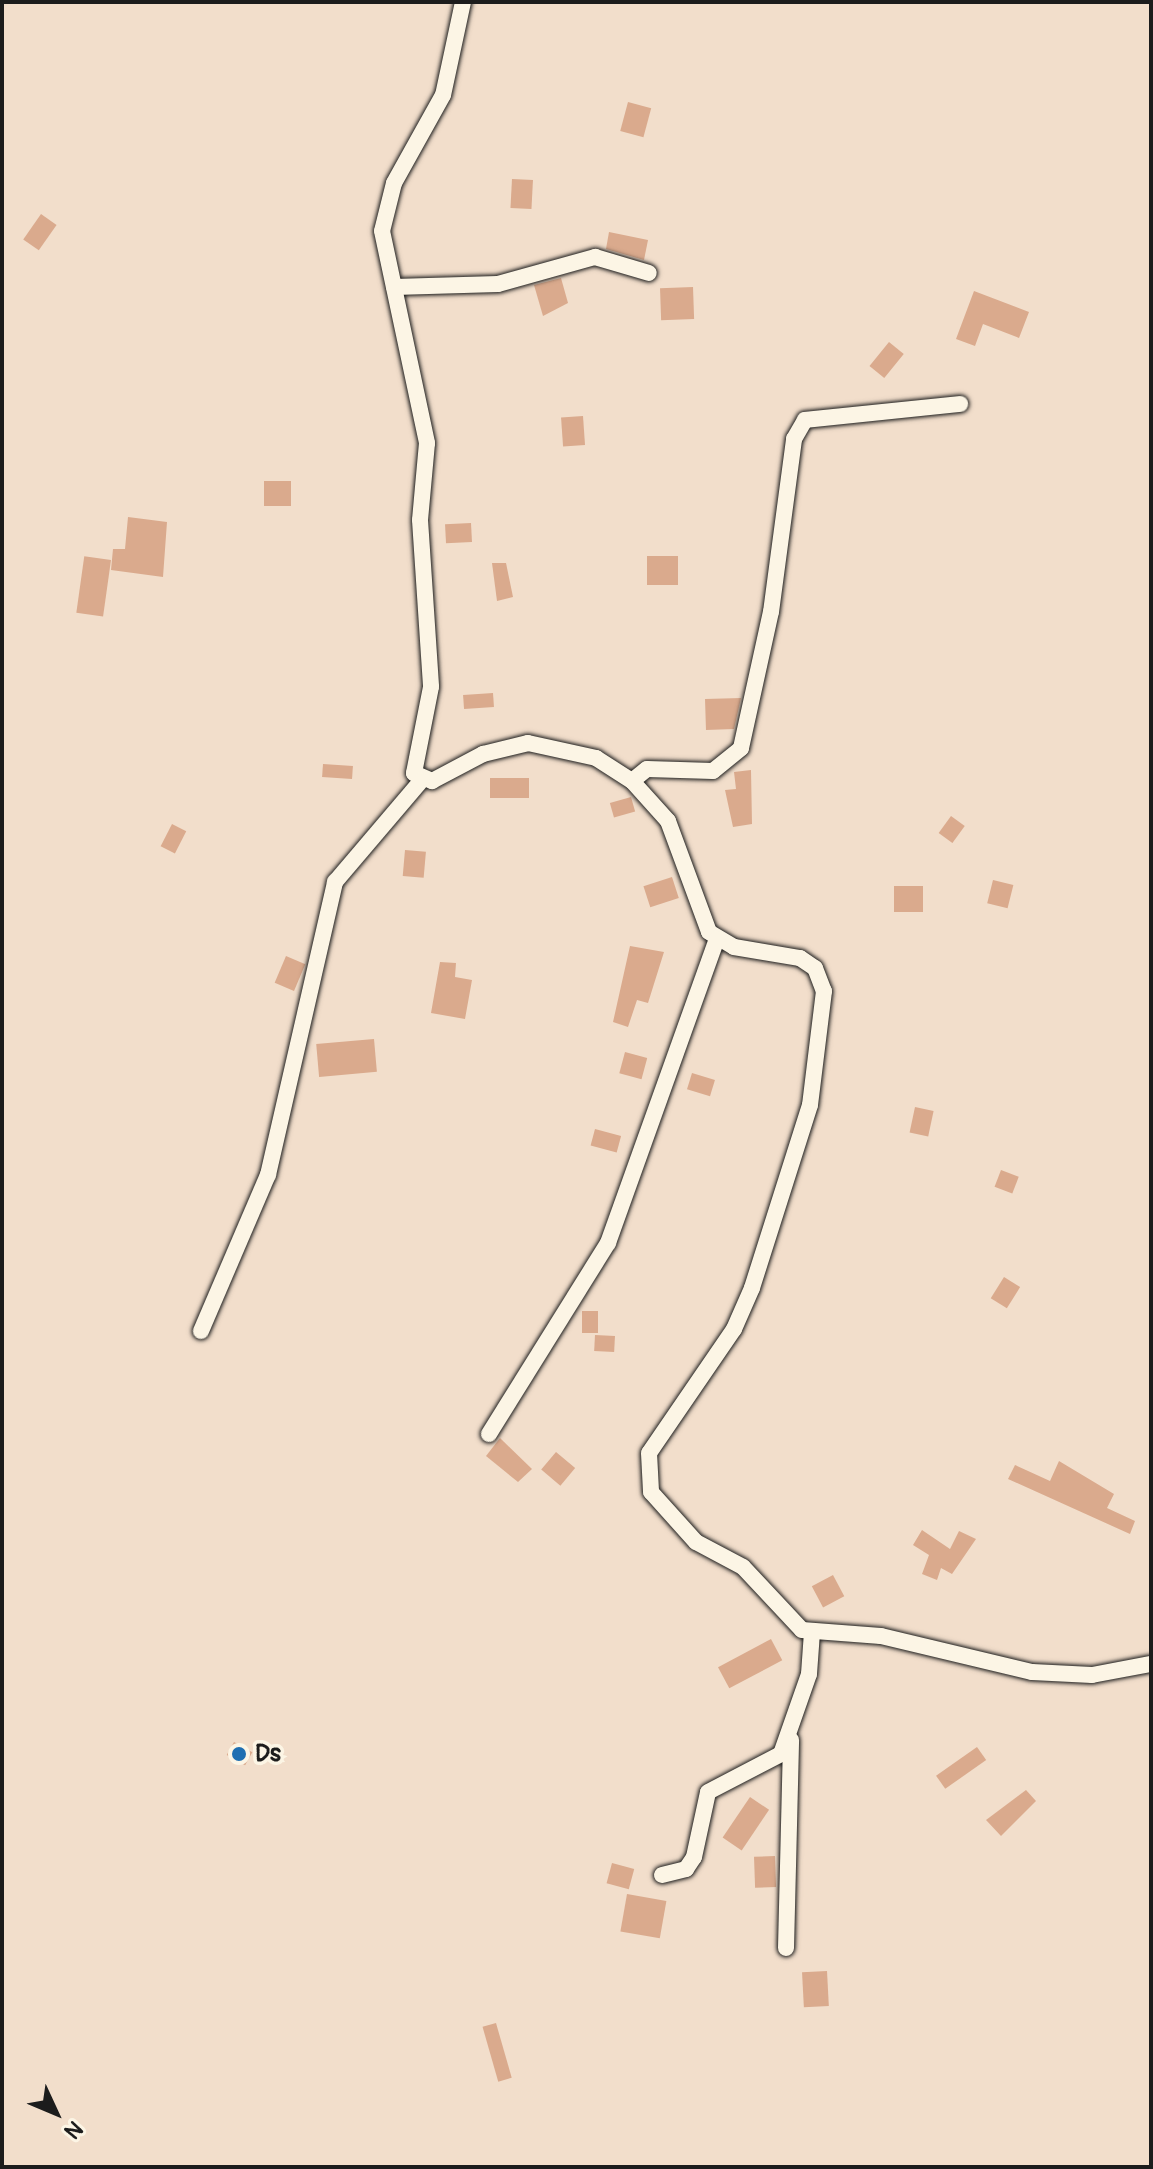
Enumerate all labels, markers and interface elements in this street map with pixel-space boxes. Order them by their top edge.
place label: Ds [255,1740,281,1768]
marker: Ds [230,1745,248,1763]
north arrow [16,2073,96,2153]
text: N [58,2115,89,2145]

